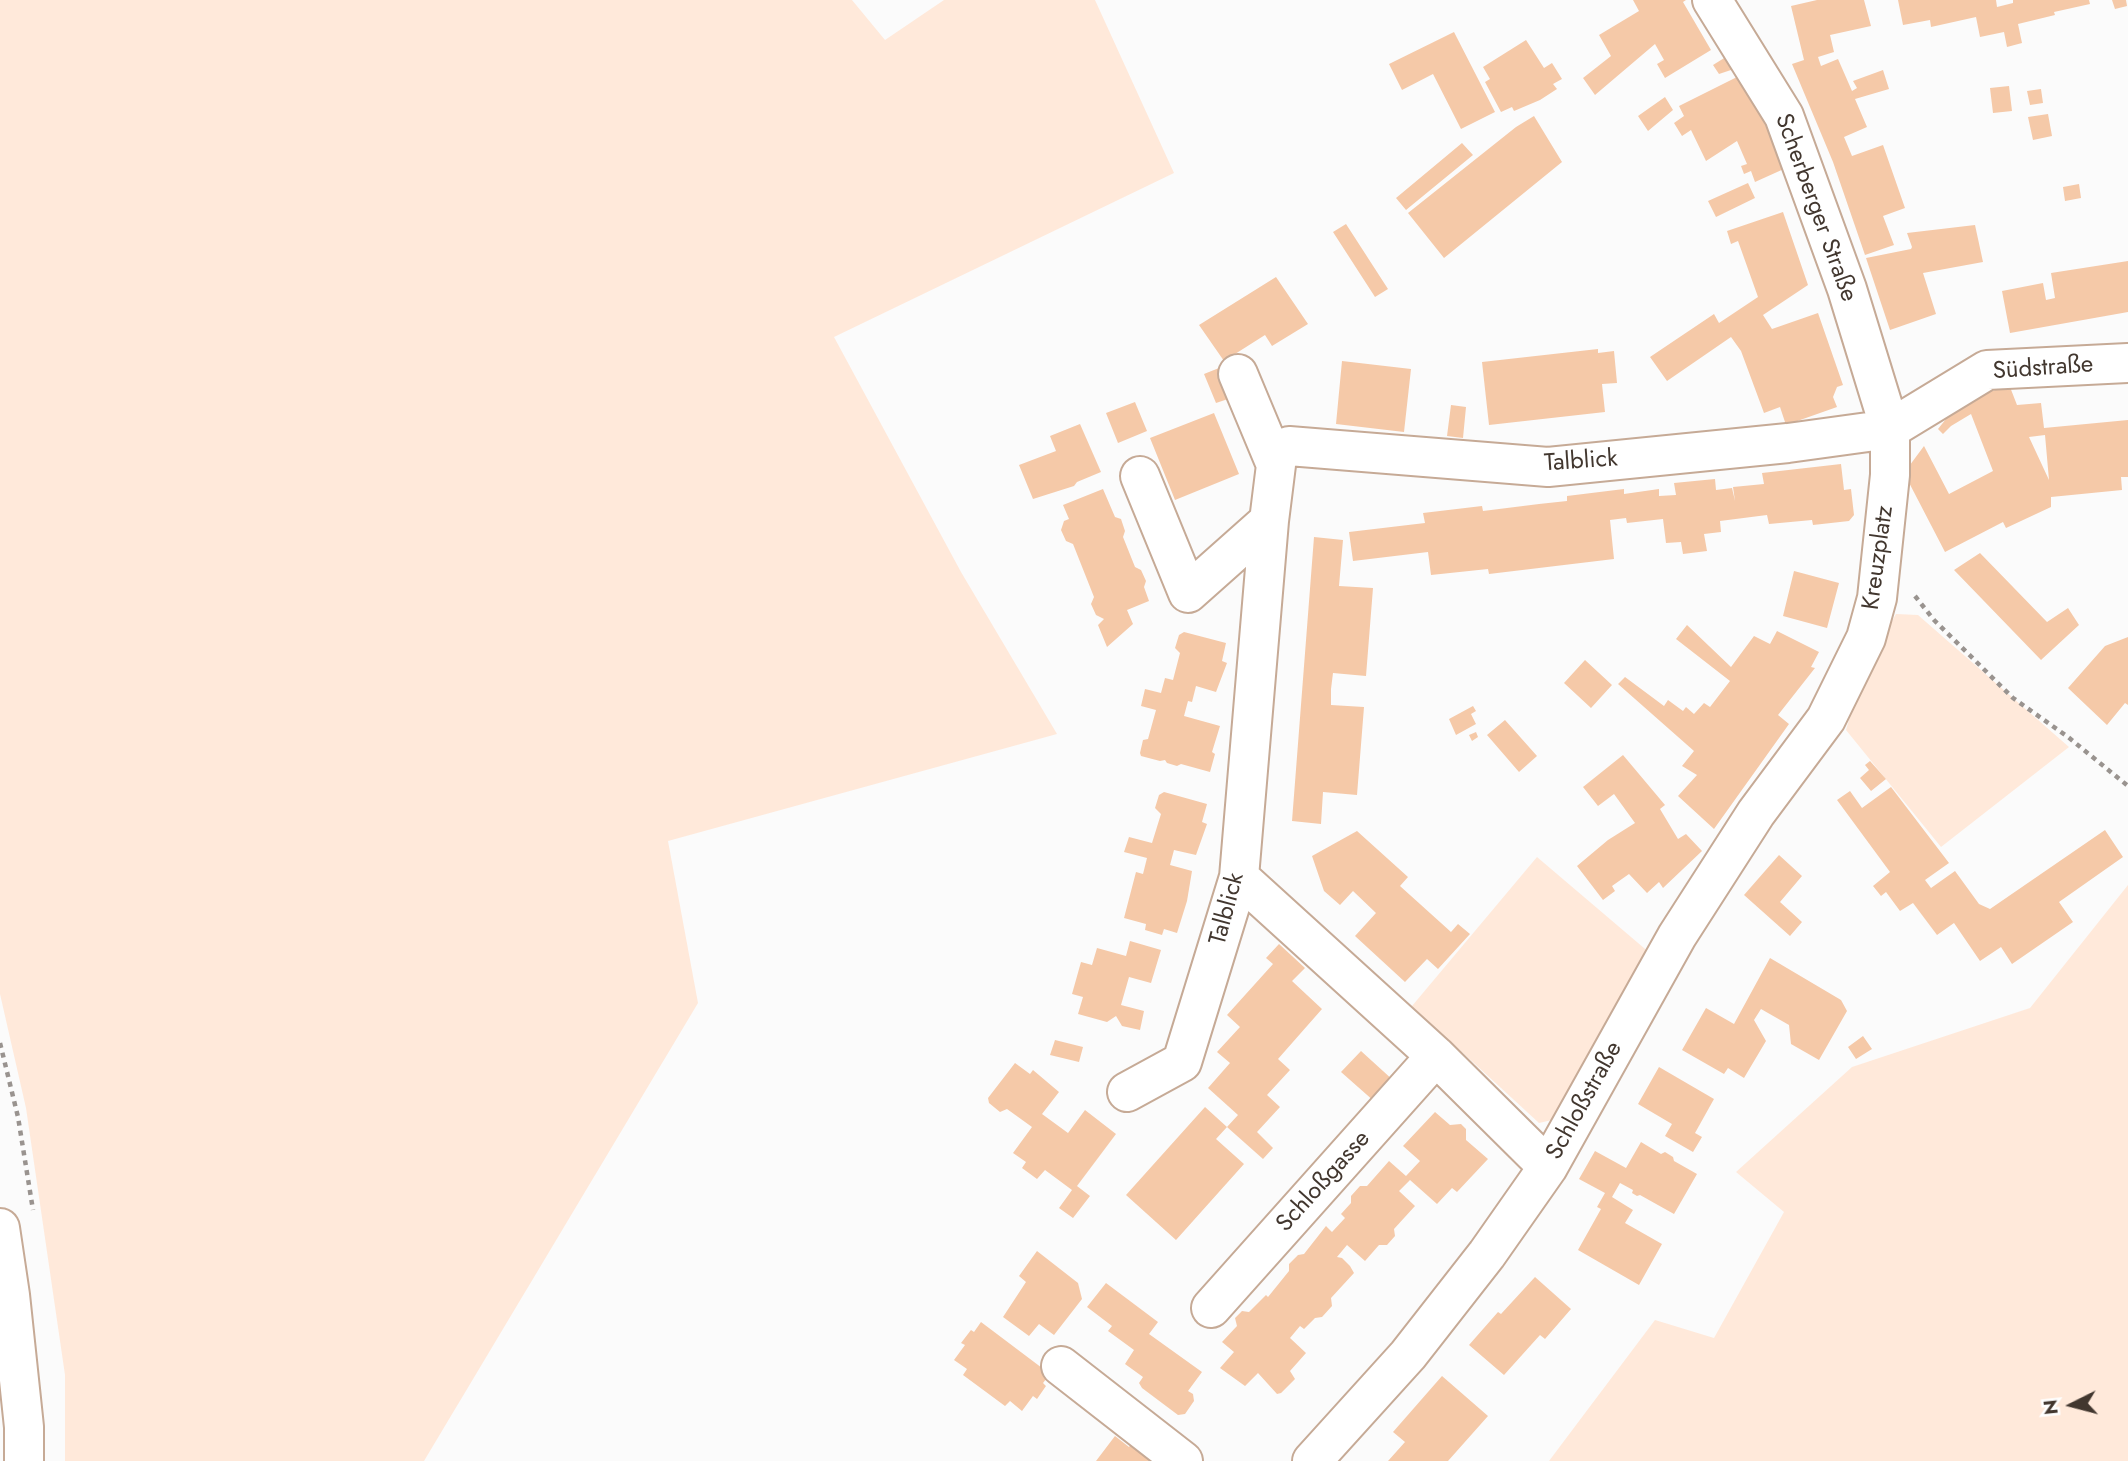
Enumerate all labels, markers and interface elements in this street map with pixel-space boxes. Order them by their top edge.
street label: Scherberger Straße [1768,110,1862,306]
street label: Südstraße [1992,351,2094,387]
street label: Talblick [1543,445,1619,479]
street label: Kreuzplatz [1857,504,1901,612]
street label: Talblick [1205,870,1251,948]
street label: Schloßstraße [1541,1037,1629,1165]
street label: Schloßgasse [1271,1125,1377,1239]
north arrow [2037,1370,2107,1440]
text: N [2036,1398,2065,1416]

